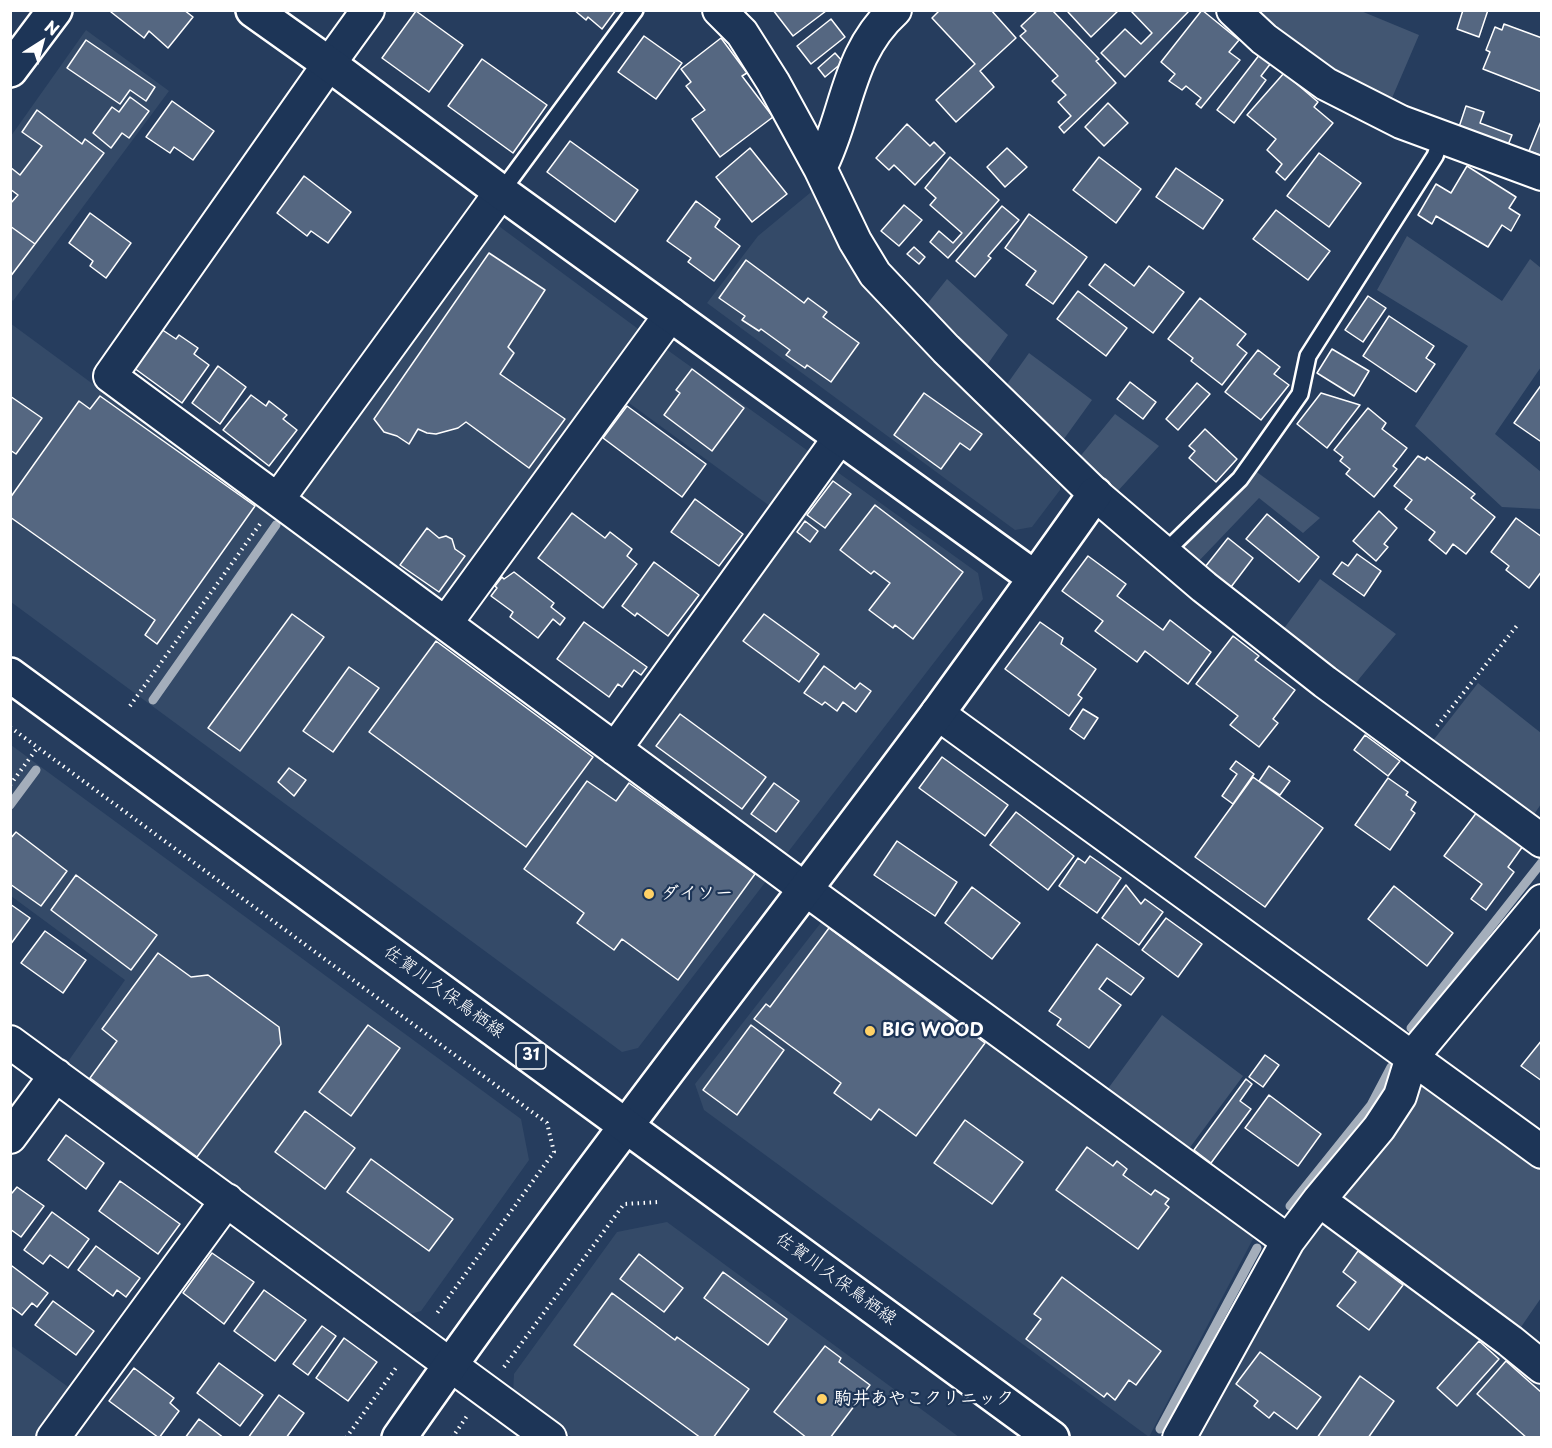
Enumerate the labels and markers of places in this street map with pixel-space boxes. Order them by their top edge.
place label: ダイソー [661,883,733,905]
marker: ダイソー [642,887,656,901]
place label: BIG WOOD [882,1020,984,1042]
marker: BIG WOOD [863,1024,877,1038]
place label: 駒井あやこクリニック [834,1388,1014,1410]
marker: 駒井あやこクリニック [815,1392,829,1406]

